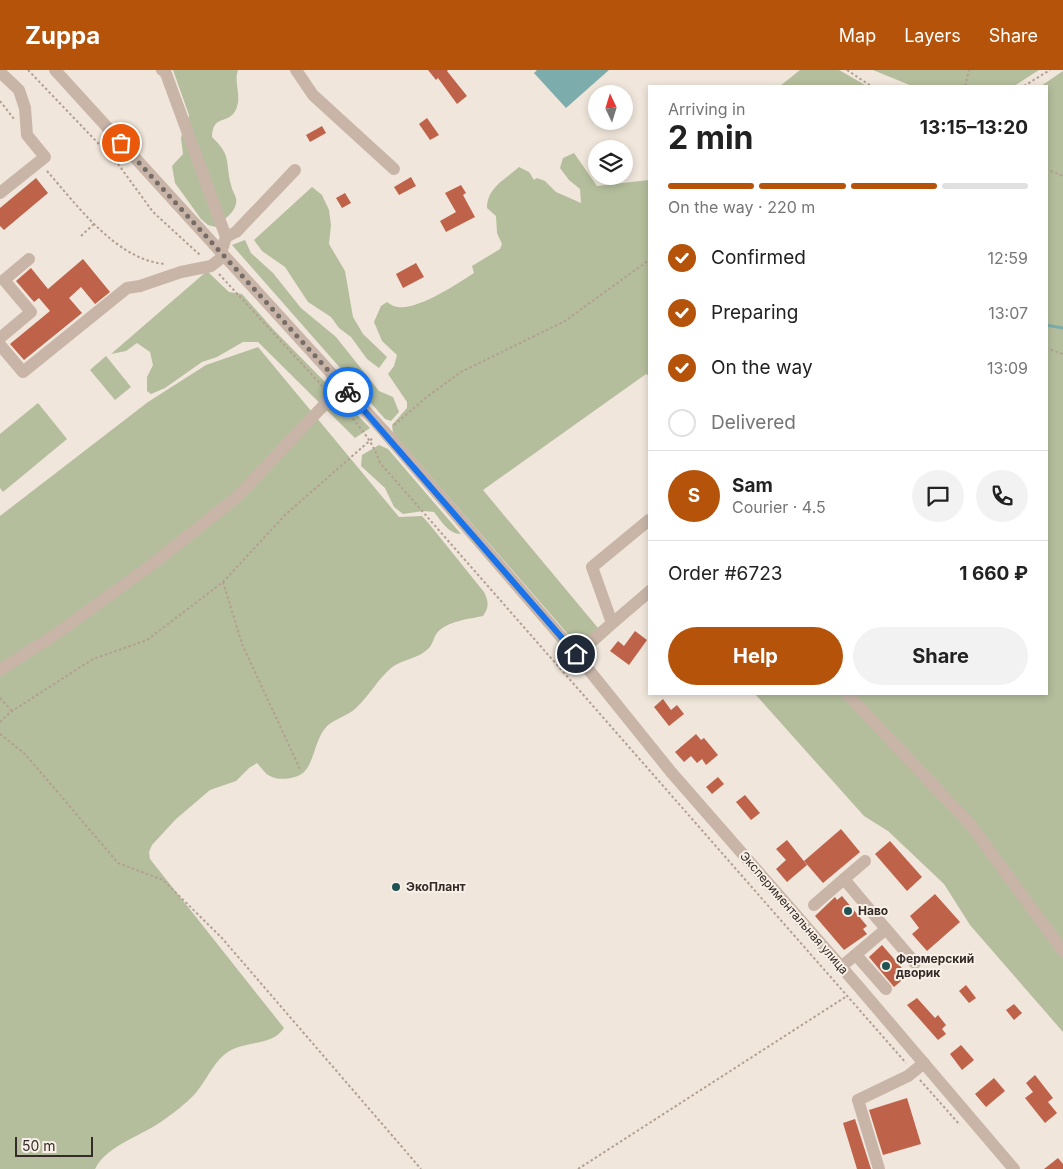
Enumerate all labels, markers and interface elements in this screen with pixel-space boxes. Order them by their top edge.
text: Zuppa [25,21,100,50]
text: Map [839,25,876,46]
text: Layers [904,25,961,46]
text: Share [989,25,1038,46]
north arrow [588,85,632,130]
map controls [588,85,633,185]
text: Arriving in [668,99,745,119]
text: 13:15–13:20 [920,116,1028,139]
text: 2 min [668,118,754,157]
pin [100,122,142,164]
icon: bag [107,129,135,157]
button: layers [588,140,633,185]
text: On the way · 220 m [668,197,815,217]
icon: check [668,244,696,272]
text: Confirmed [711,246,806,269]
text: 12:59 [987,248,1028,268]
icon: check [668,299,696,327]
text: Preparing [711,301,798,324]
text: 13:07 [988,303,1028,323]
icon: check [668,354,696,382]
text: On the way [711,356,813,379]
text: 13:09 [987,358,1028,378]
courier [323,367,373,417]
icon: bike [334,378,362,406]
text: Delivered [711,411,796,434]
button: chat [912,470,964,522]
button: phone [976,470,1028,522]
text: Sam [732,474,773,497]
text: S [688,484,700,507]
text: Courier · 4.5 [732,497,826,517]
text: Order #6723 [668,562,782,585]
text: 1 660 ₽ [959,562,1028,585]
button: Help [668,627,843,685]
button: Share [853,627,1028,685]
pin [555,633,597,675]
icon: home [562,640,590,668]
street label: Экспериментальная улица [737,848,852,977]
place label: ЭкоПлант [406,879,466,894]
marker: ЭкоПлант [390,881,402,893]
place label: Наво [858,903,888,918]
marker: Наво [842,905,854,917]
place label: Фермерский дворик [896,951,974,980]
marker: Фермерский дворик [880,960,892,972]
scale bar [15,1134,92,1157]
text: 50 m [22,1137,56,1154]

